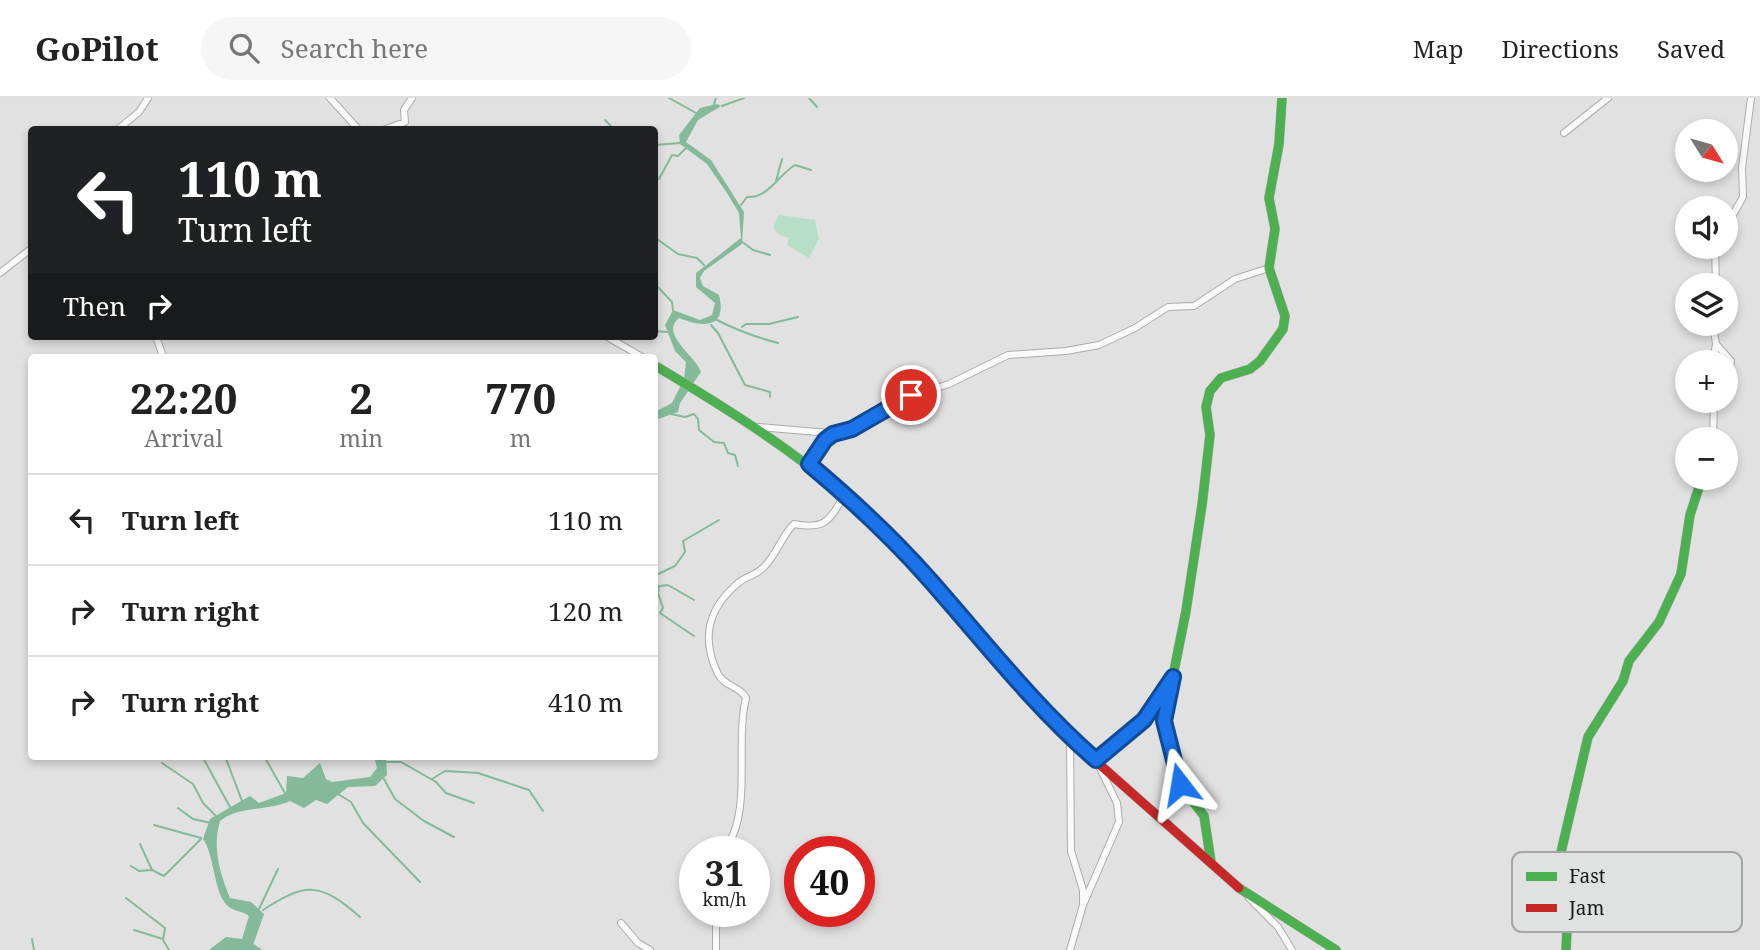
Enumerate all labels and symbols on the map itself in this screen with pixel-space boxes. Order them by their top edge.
north arrow [1675,119,1738,182]
pin [881,365,941,425]
position arrow [1143,747,1217,821]
speed limit sign: 40 [784,836,875,927]
legend [1512,852,1742,932]
text: Fast [1569,863,1606,889]
text: Jam [1568,895,1604,921]

